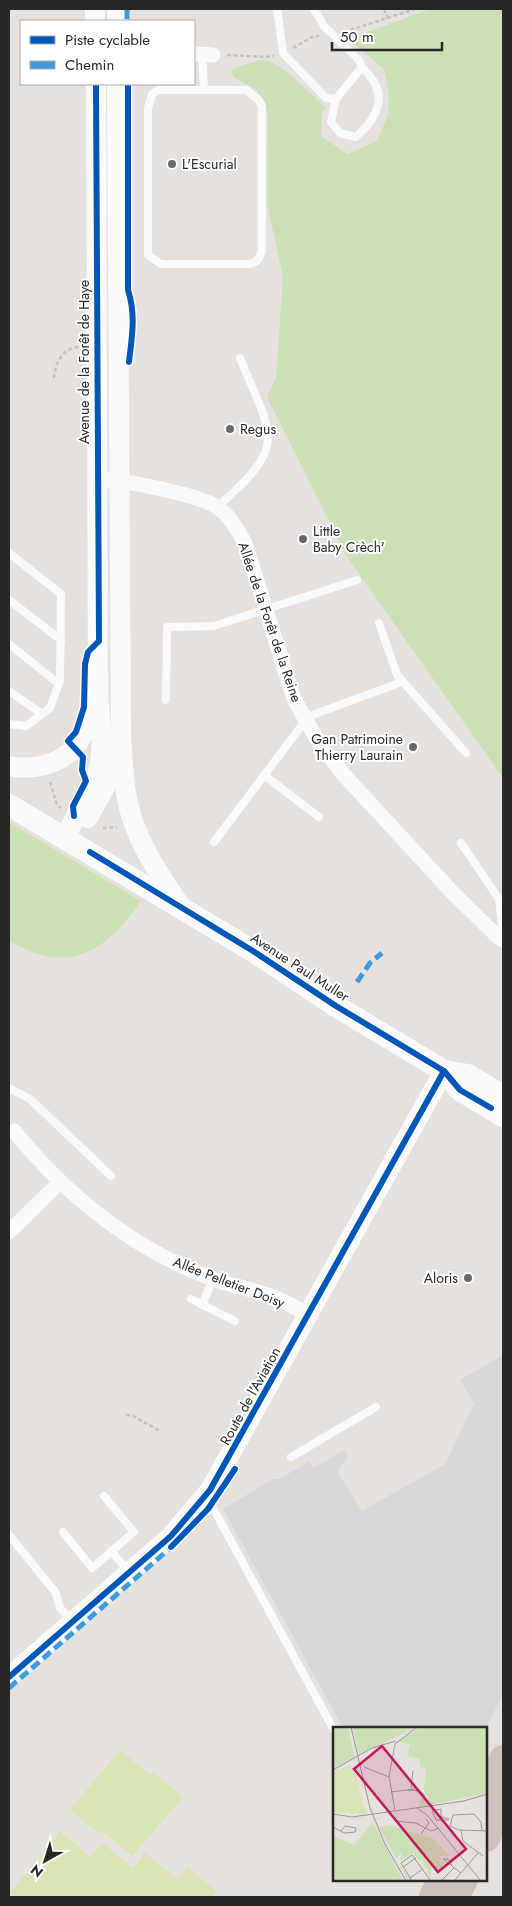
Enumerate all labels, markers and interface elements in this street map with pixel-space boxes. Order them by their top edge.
legend [20,20,195,85]
scale bar [332,20,442,52]
text: 50 m [340,26,374,48]
text: Piste cyclable [65,29,150,51]
text: Chemin [65,54,114,76]
place label: L'Escurial [182,154,237,174]
marker: L'Escurial [166,158,178,170]
street label: Avenue de la Forêt de Haye [74,280,94,444]
place label: Regus [240,419,276,439]
marker: Regus [224,423,236,435]
place label: Little Baby Crèch' [313,521,385,557]
marker: Little Baby Crèch' [297,533,309,545]
street label: Allée de la Forêt de la Reine [233,539,307,705]
place label: Gan Patrimoine Thierry Laurain [311,729,403,765]
marker: Gan Patrimoine Thierry Laurain [407,741,419,753]
street label: Avenue Paul Muller [247,928,353,1006]
street label: Allée Pelletier Doisy [170,1251,289,1313]
place label: Aloris [424,1268,458,1288]
marker: Aloris [462,1272,474,1284]
street label: Route de l'Aviation [215,1343,285,1449]
inset map [333,1727,487,1881]
north arrow [20,1836,70,1886]
text: N [26,1860,47,1882]

